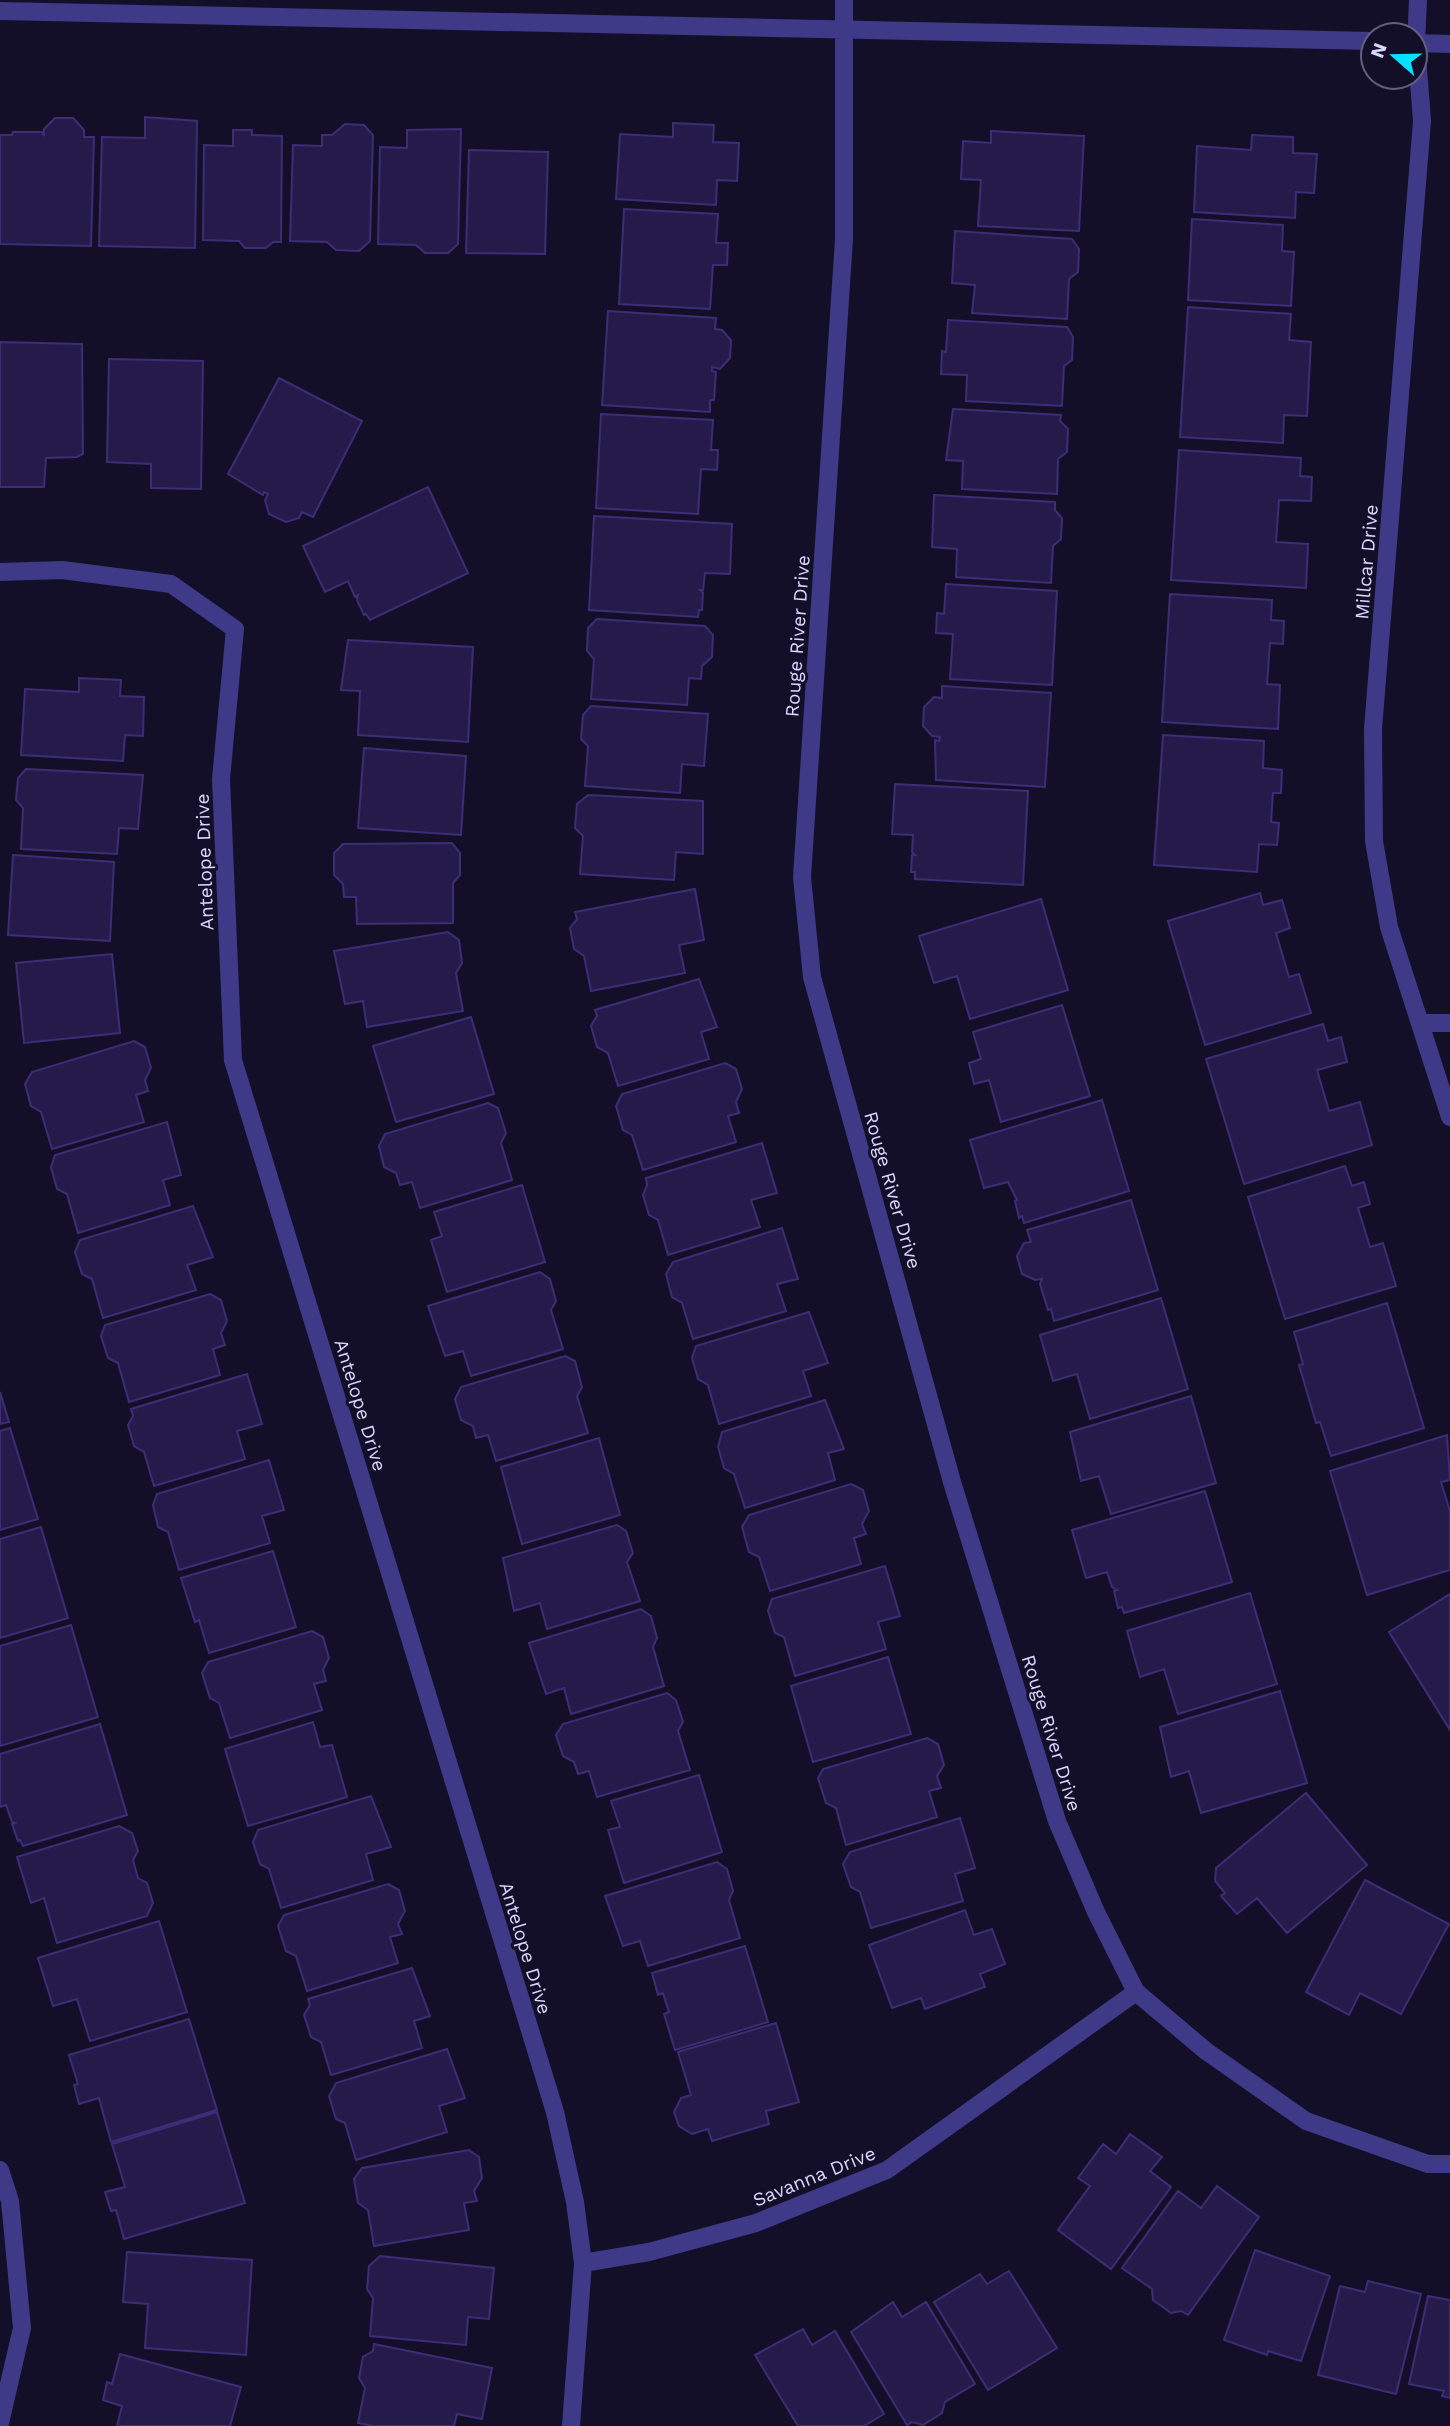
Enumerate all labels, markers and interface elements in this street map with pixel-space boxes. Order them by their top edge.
north arrow [1359,21,1429,91]
text: N [1365,40,1392,61]
street label: Millcar Drive [1350,504,1383,621]
street label: Rouge River Drive [780,554,815,718]
street label: Antelope Drive [191,793,218,931]
street label: Rouge River Drive [859,1109,926,1271]
street label: Antelope Drive [330,1336,392,1474]
street label: Rouge River Drive [1017,1652,1086,1814]
street label: Antelope Drive [495,1879,557,2017]
street label: Savanna Drive [749,2141,879,2212]

